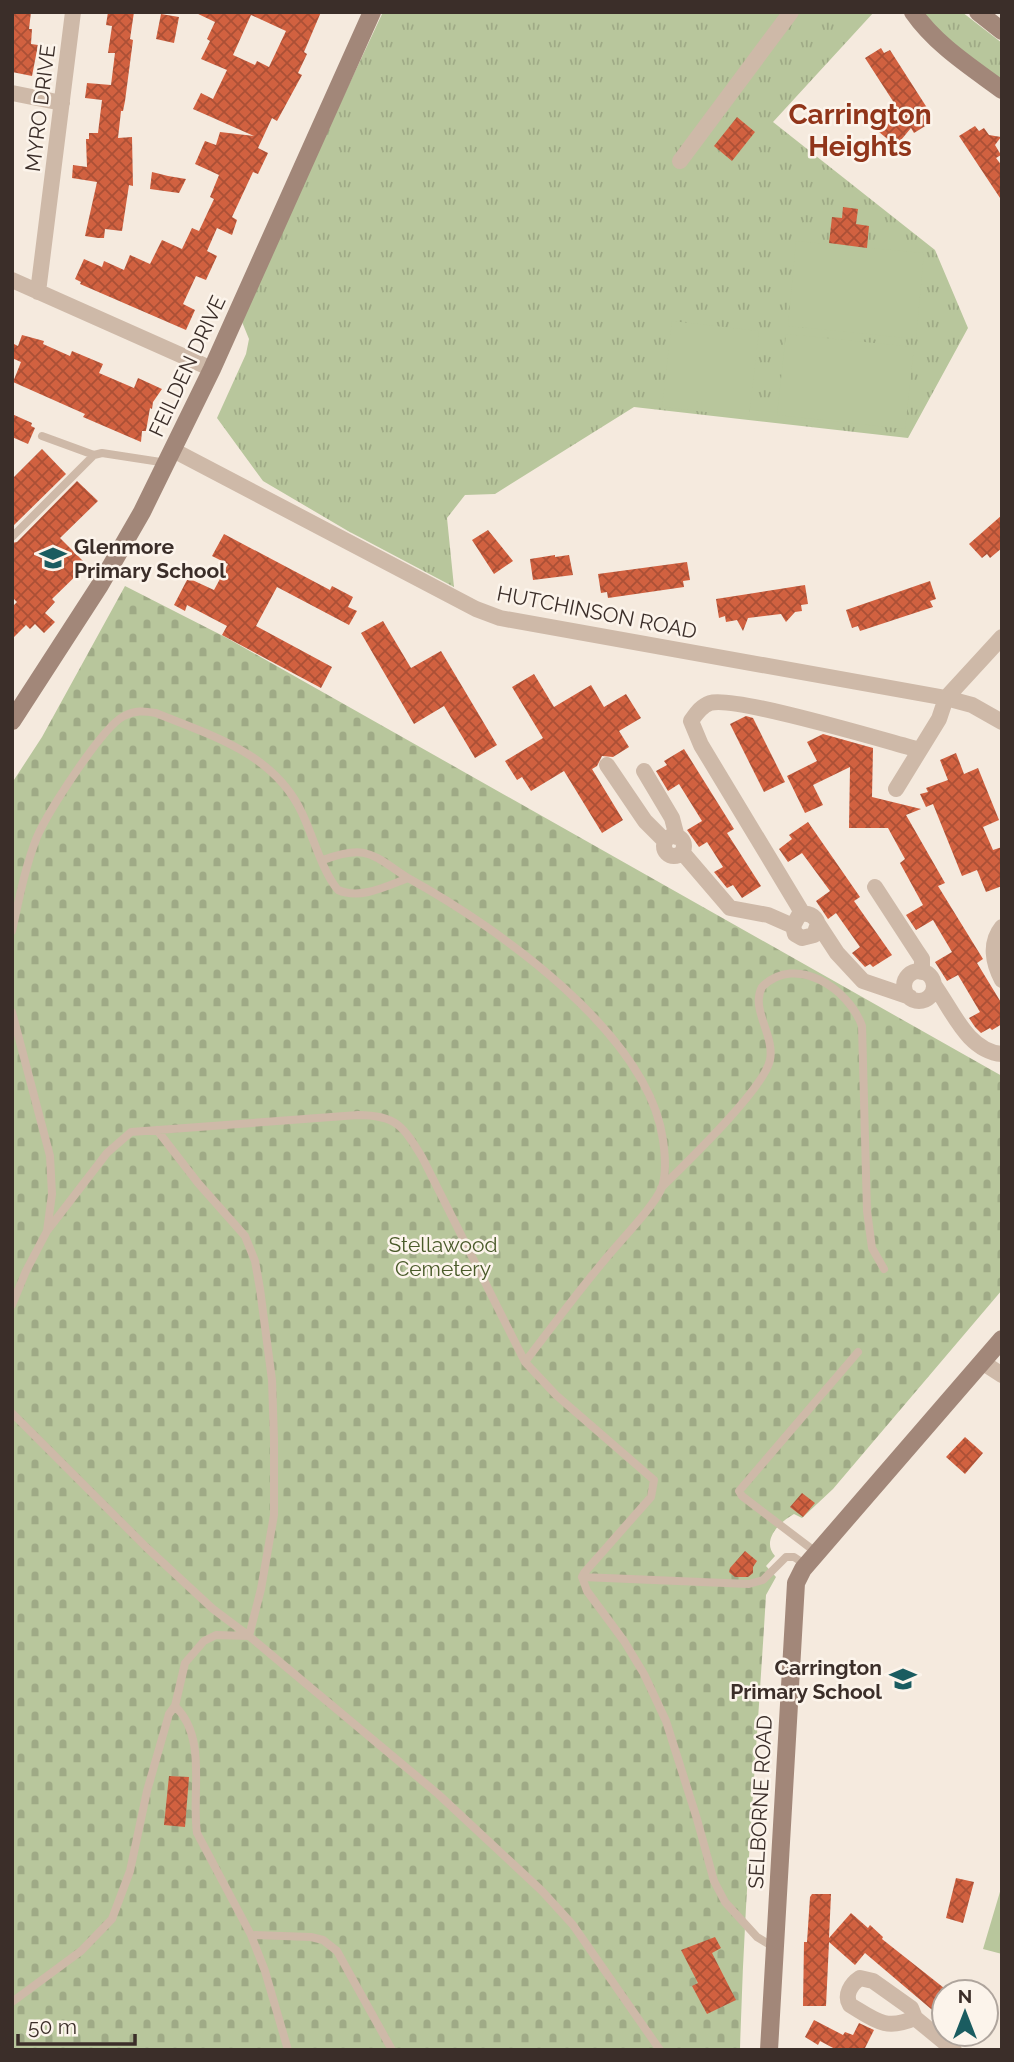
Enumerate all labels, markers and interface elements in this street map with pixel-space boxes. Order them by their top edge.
street label: MYRO DRIVE [20,43,60,173]
district label: Carrington Heights [788,98,932,163]
street label: FEILDEN DRIVE [143,291,231,441]
place label: Glenmore Primary School [74,534,226,583]
school or university icon: Glenmore Primary School [38,543,68,573]
street label: HUTCHINSON ROAD [495,580,699,644]
park label: Stellawood Cemetery [388,1232,498,1281]
place label: Carrington Primary School [730,1655,882,1704]
school or university icon: Carrington Primary School [888,1664,918,1694]
street label: SELBORNE ROAD [743,1715,777,1889]
north arrow [930,1978,1000,2048]
text: N [958,1985,972,2007]
scale bar [18,2002,135,2046]
text: 50 m [28,2014,77,2039]

